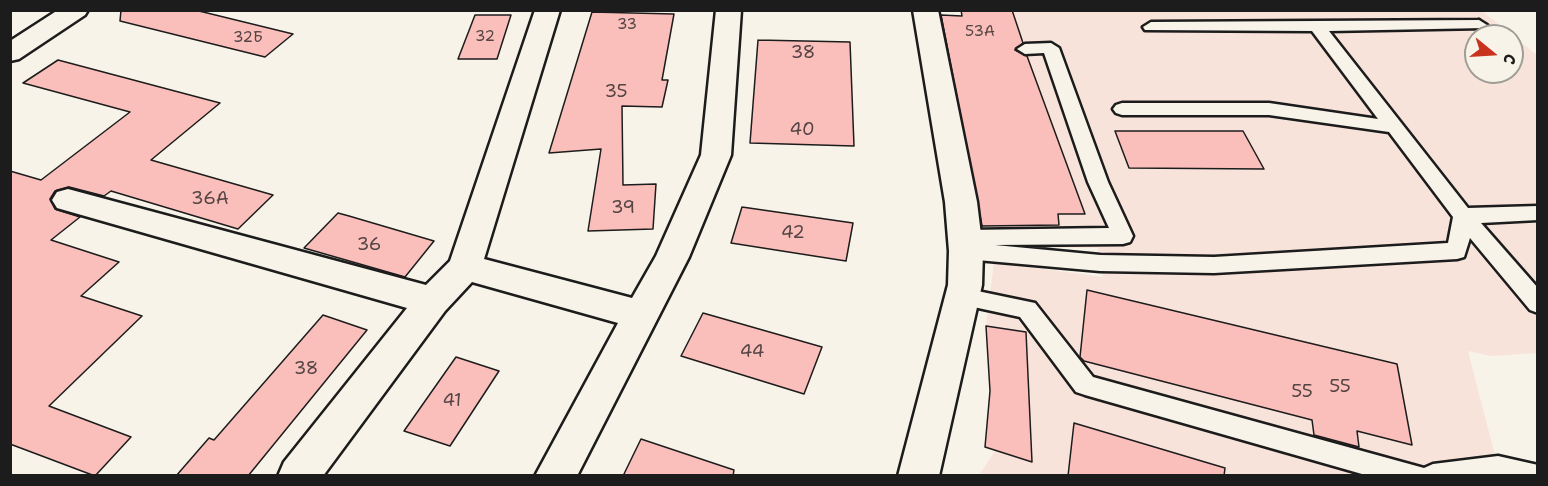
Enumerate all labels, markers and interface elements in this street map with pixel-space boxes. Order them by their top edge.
house number: 33 [617,16,637,34]
house number: 53А [965,23,995,41]
north arrow [1464,24,1524,84]
house number: 32 [475,28,495,46]
house number: 32Б [233,29,263,47]
house number: 38 [791,42,815,64]
text: С [1498,51,1521,67]
house number: 35 [604,81,628,103]
house number: 40 [789,119,815,141]
house number: 36А [191,188,229,210]
house number: 39 [611,197,635,219]
house number: 42 [781,222,805,244]
house number: 36 [357,234,381,256]
house number: 44 [740,341,764,363]
house number: 38 [294,358,318,380]
house number: 55 [1329,376,1351,398]
house number: 55 [1291,381,1313,403]
house number: 41 [442,390,462,412]

